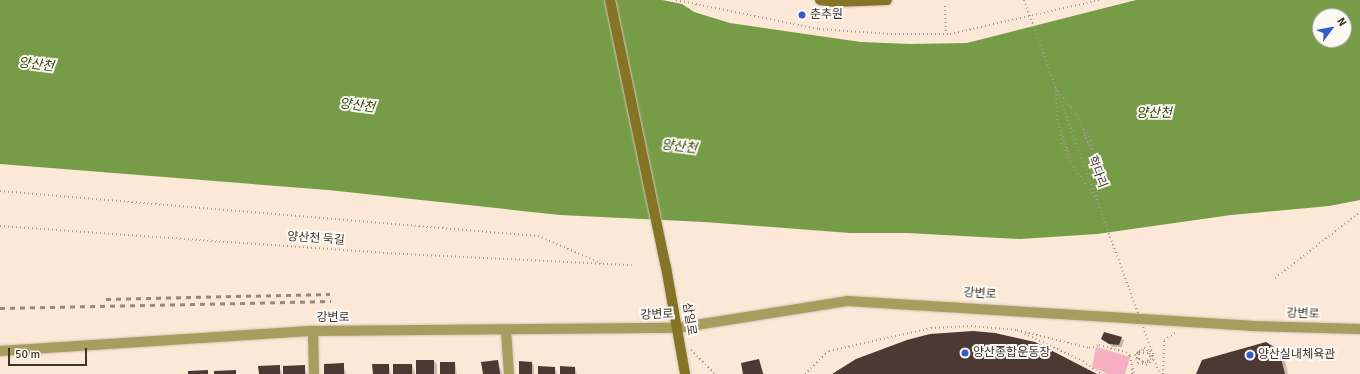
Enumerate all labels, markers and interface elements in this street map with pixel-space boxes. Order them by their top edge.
place label: 춘추원 [810,8,843,22]
north arrow [1312,8,1352,48]
marker: 춘추원 [797,10,807,20]
text: N [1334,15,1349,29]
water label: 양산천 [17,55,55,75]
water label: 양산천 [338,96,376,116]
water label: 양산천 [1136,105,1172,121]
water label: 양산천 [660,137,698,157]
street label: 학다리 [1085,154,1109,190]
street label: 양산천 둑길 [287,230,345,248]
street label: 강변로 [963,286,997,302]
street label: 삼일로 [679,302,699,336]
street label: 강변로 [1286,306,1320,322]
street label: 강변로 [640,307,674,323]
street label: 강변로 [316,311,350,325]
scale bar [10,340,89,366]
place label: 양산종합운동장 [973,346,1050,360]
text: 50 m [15,347,40,362]
marker: 양산종합운동장 [960,348,970,358]
place label: 양산실내체육관 [1258,348,1335,362]
marker: 양산실내체육관 [1245,350,1255,360]

